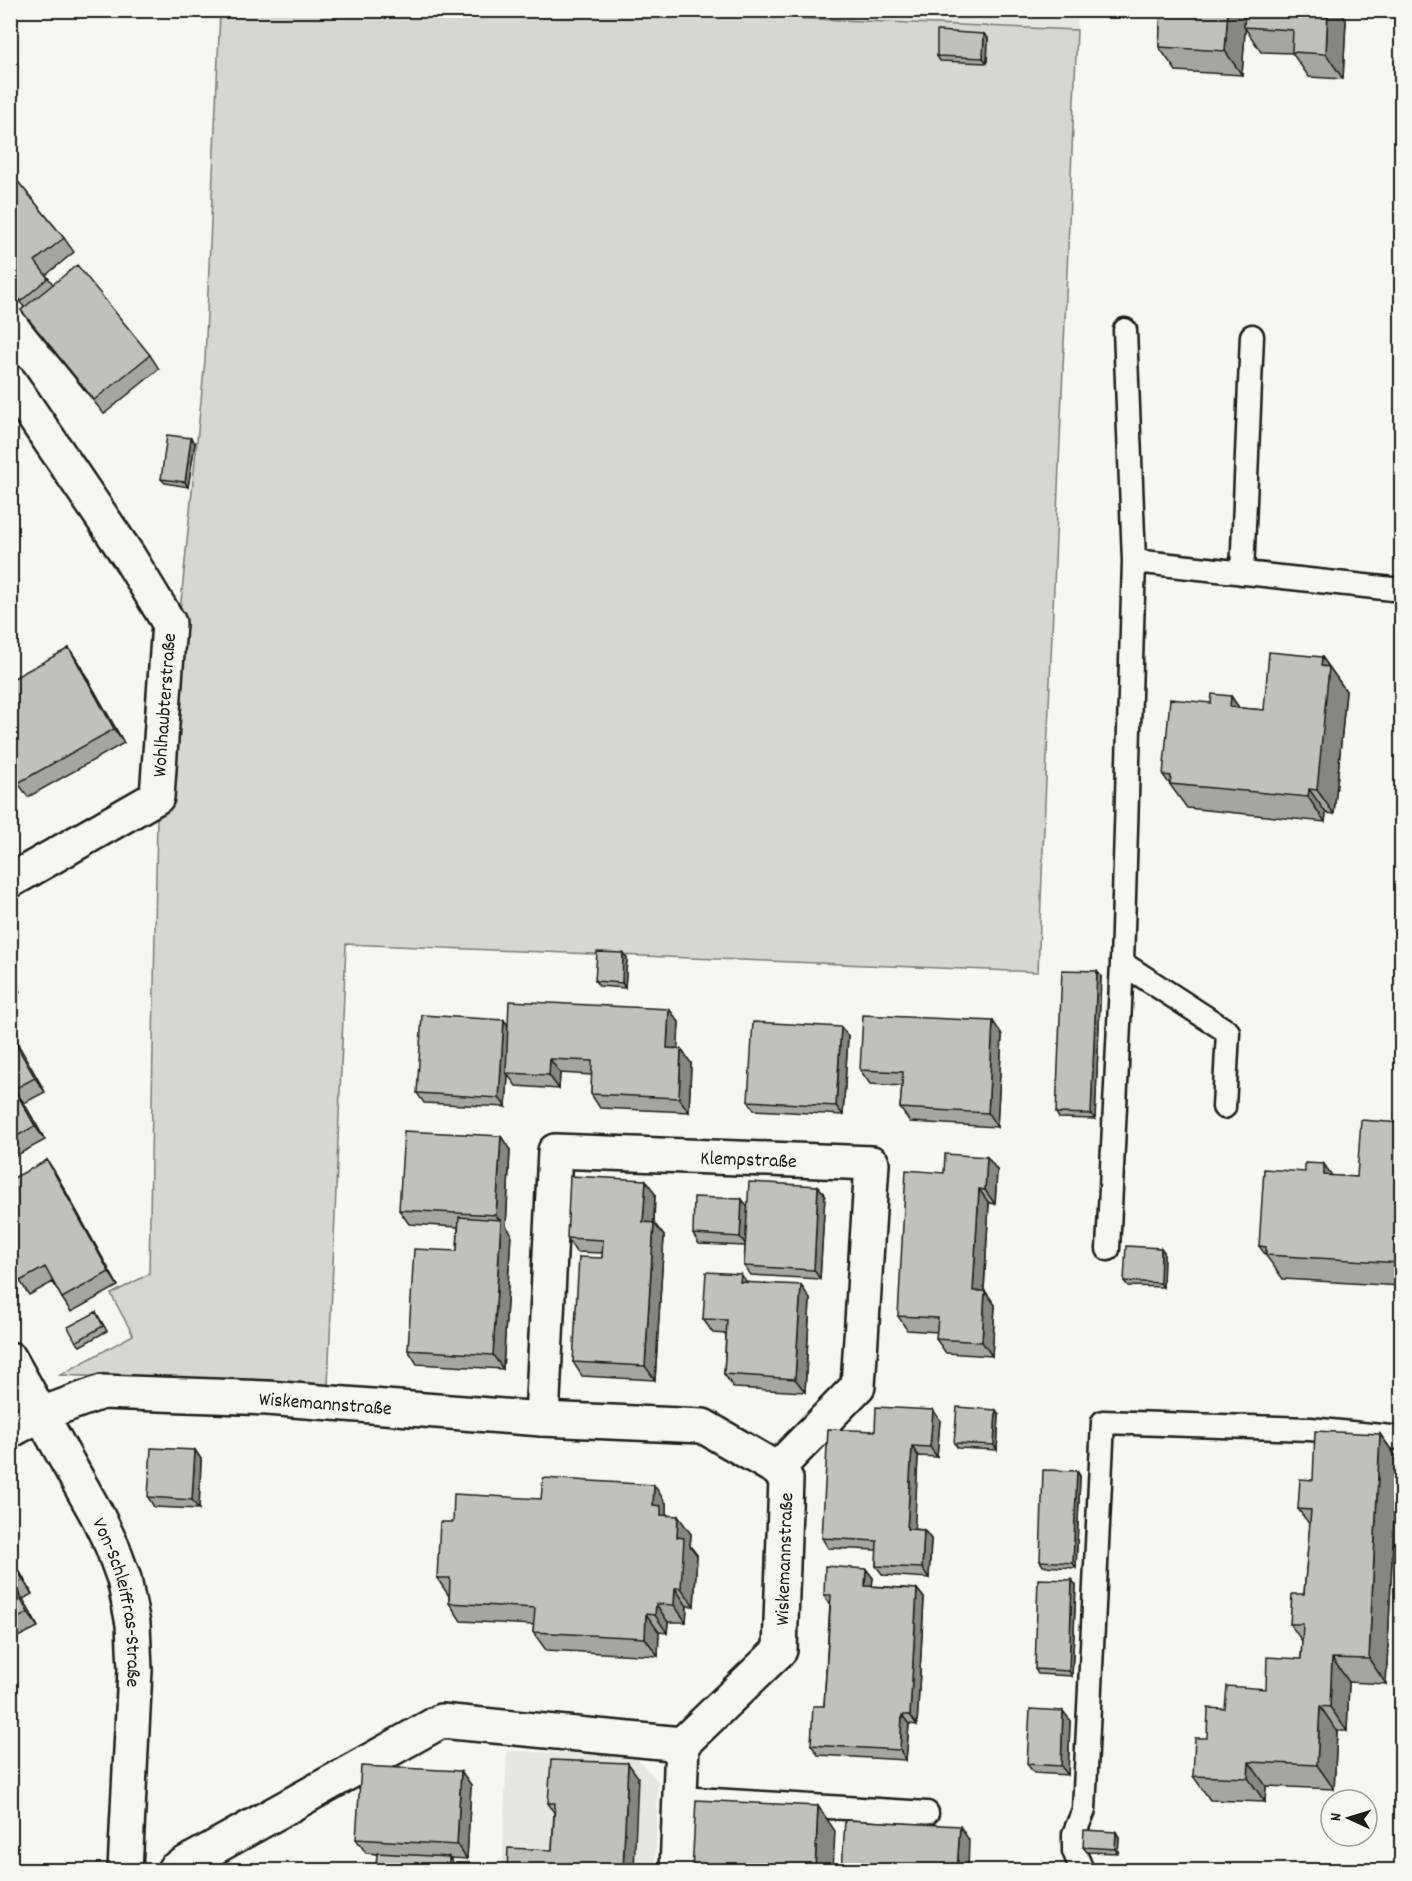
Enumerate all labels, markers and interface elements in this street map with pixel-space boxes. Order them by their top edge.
street label: Wohlhaubterstraße [147,632,185,778]
street label: Klempstraße [700,1146,797,1177]
street label: Wiskemannstraße [258,1387,393,1425]
street label: Wiskemannstraße [770,1492,802,1626]
street label: Von-Schleiffras-Straße [83,1514,146,1688]
north arrow [1319,1788,1379,1848]
text: N [1325,1812,1348,1822]

